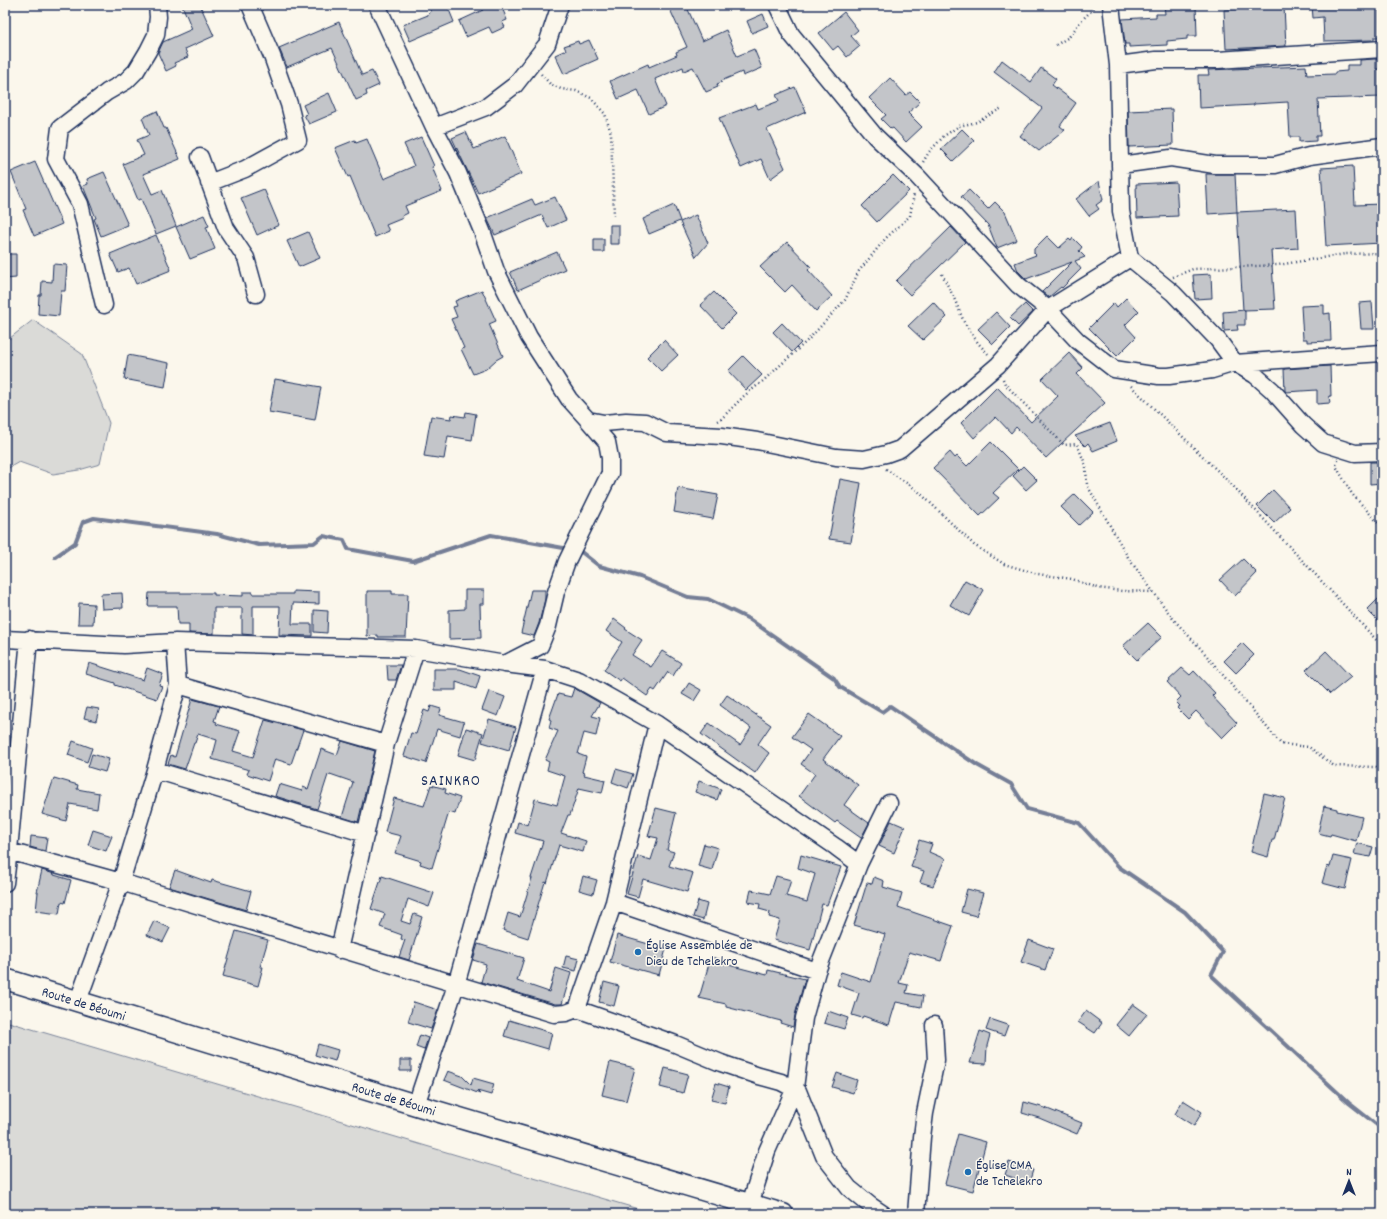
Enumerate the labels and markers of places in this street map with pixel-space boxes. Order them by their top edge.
place label: Église Assemblée de Dieu de Tchelekro [646,936,752,972]
marker: Église Assemblée de Dieu de Tchelekro [633,947,643,957]
place label: Église CMA de Tchelekro [976,1156,1042,1192]
marker: Église CMA de Tchelekro [963,1167,973,1177]

